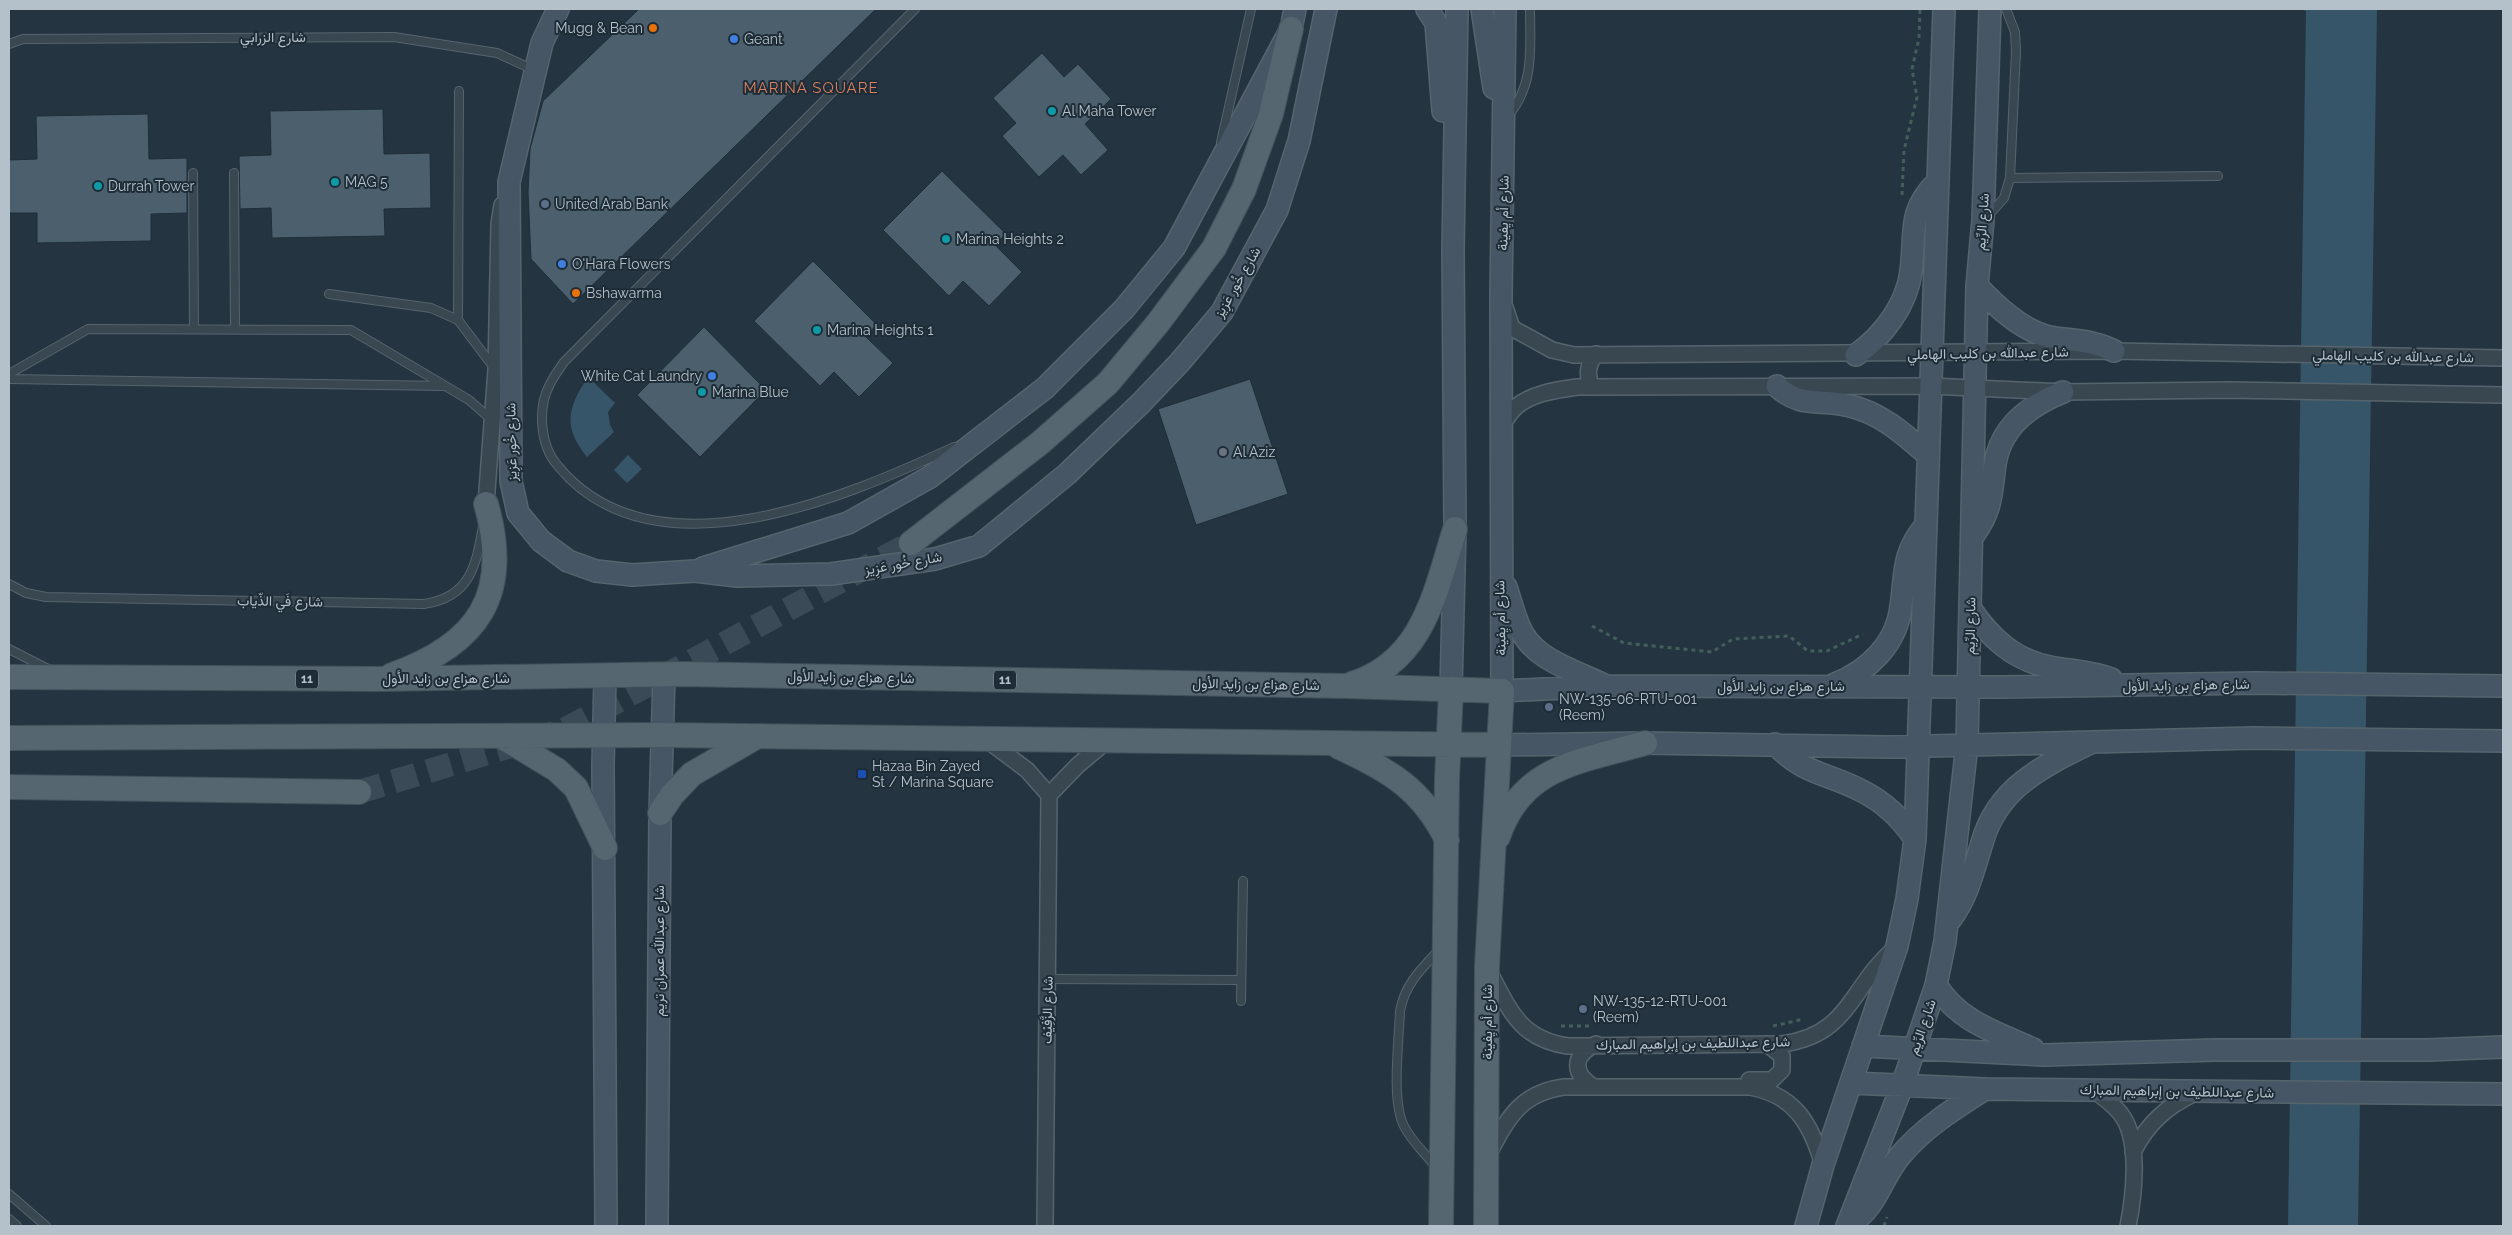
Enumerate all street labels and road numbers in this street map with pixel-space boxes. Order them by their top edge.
street label: شارع الزرابي [240,29,306,49]
street label: شارع أم يِفينة [1494,175,1515,251]
street label: شارع الرِّيم [1972,193,1995,252]
street label: شارع خُور عَزِيز [1210,244,1267,323]
street label: شارع عبدالله بن كليب الهاملي [1907,344,2069,366]
street label: شارع عبدالله بن كليب الهاملي [2312,347,2474,369]
street label: شارع خُور عَزِيز [502,402,523,482]
street label: شارع خُور عَزِيز [862,548,944,581]
street label: شارع أم يِفينة [1491,580,1512,656]
street label: شارع فَي الذّياب [237,591,323,614]
street label: شارع الرِّيم [1961,597,1982,655]
street label: شارع هزاع بن زايد الأول [787,668,915,689]
road number: 11 [296,670,318,689]
street label: شارع هزاع بن زايد الأول [382,670,510,689]
road number: 11 [994,670,1016,690]
street label: شارع هزاع بن زايد الأول [1192,675,1320,696]
street label: شارع هزاع بن زايد الأول [2122,676,2250,697]
street label: شارع هزاع بن زايد الأول [1717,678,1845,697]
street label: شارع عبدالله عمران تريم [651,885,670,1017]
street label: شارع الزَّفِيْف [1038,976,1059,1044]
street label: شارع أم يِفينة [1479,984,1498,1060]
street label: شارع الرِّيم [1905,997,1942,1058]
street label: شارع عبداللطيف بن إبراهيم المبارك [1596,1033,1790,1056]
street label: شارع عبداللطيف بن إبراهيم المبارك [2080,1081,2274,1104]

